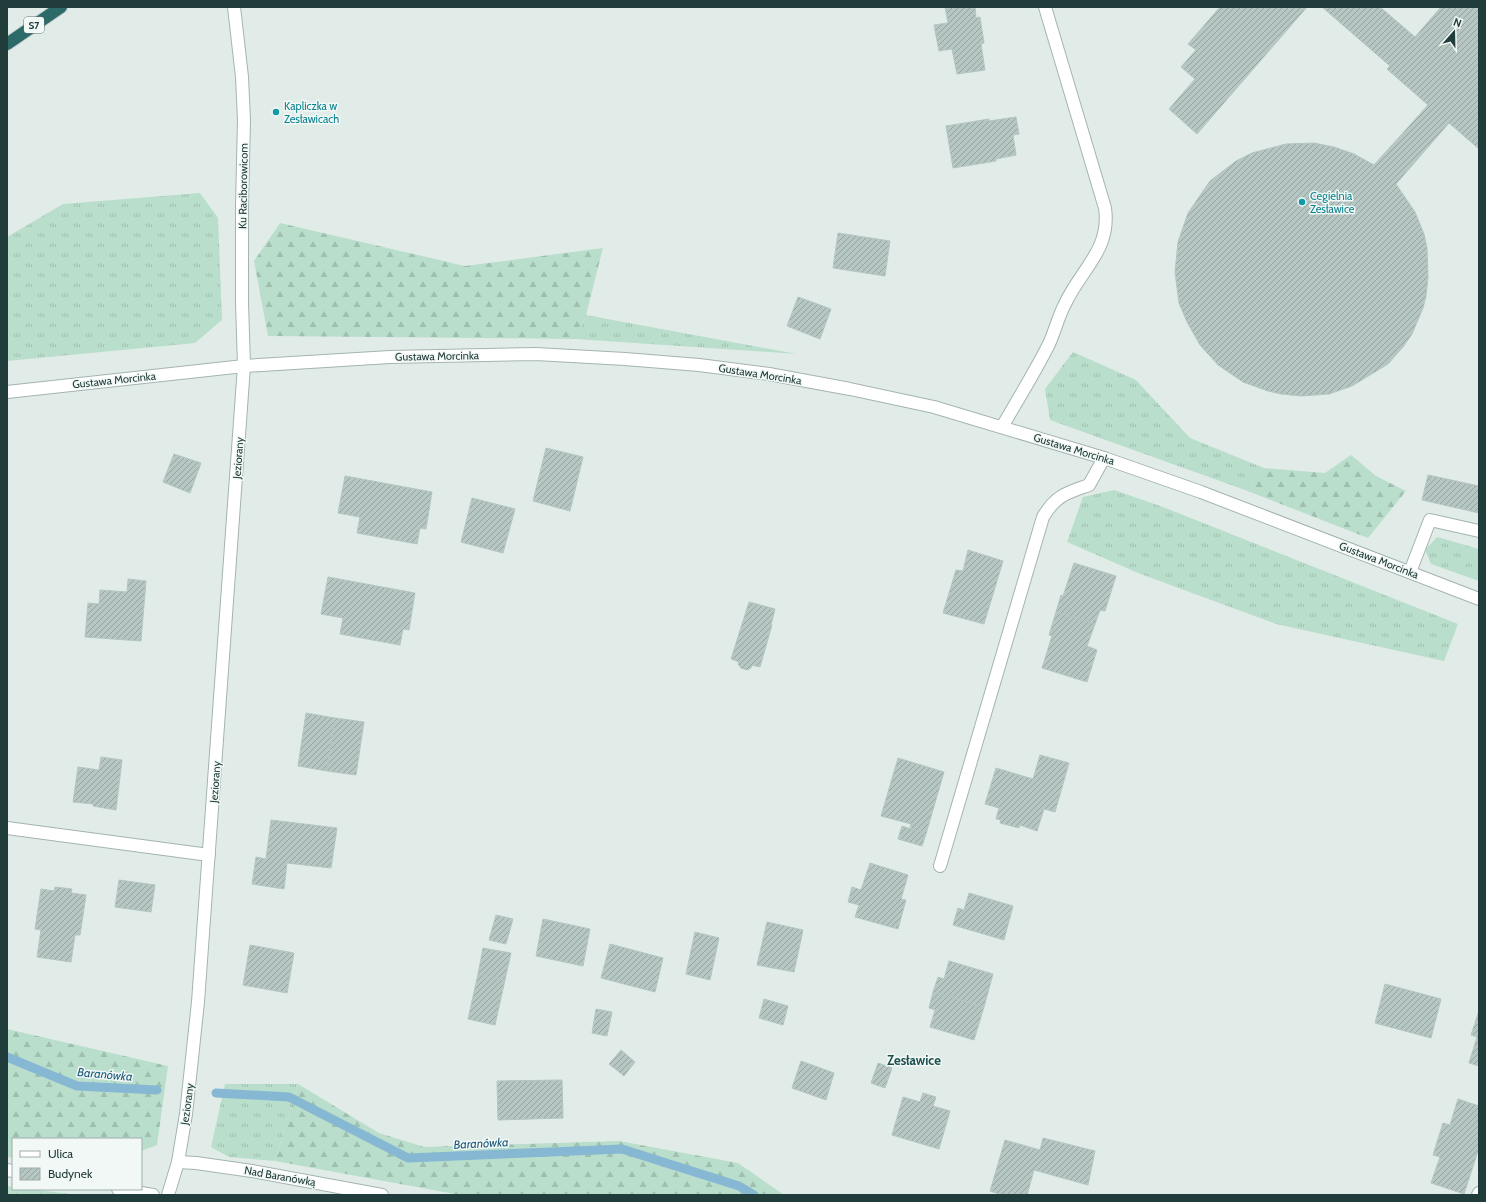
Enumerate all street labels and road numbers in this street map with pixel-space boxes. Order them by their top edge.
road number: S7 [24,17,44,33]
street label: Ku Raciborowicom [235,143,251,229]
street label: Gustawa Morcinka [395,348,480,364]
street label: Gustawa Morcinka [717,361,803,388]
street label: Gustawa Morcinka [72,369,157,391]
street label: Gustawa Morcinka [1032,430,1117,468]
street label: Jeziorany [229,436,246,480]
street label: Gustawa Morcinka [1337,538,1421,582]
street label: Jeziorany [206,760,223,804]
street label: Jeziorany [177,1082,197,1127]
street label: Nad Baranówką [243,1163,318,1189]

